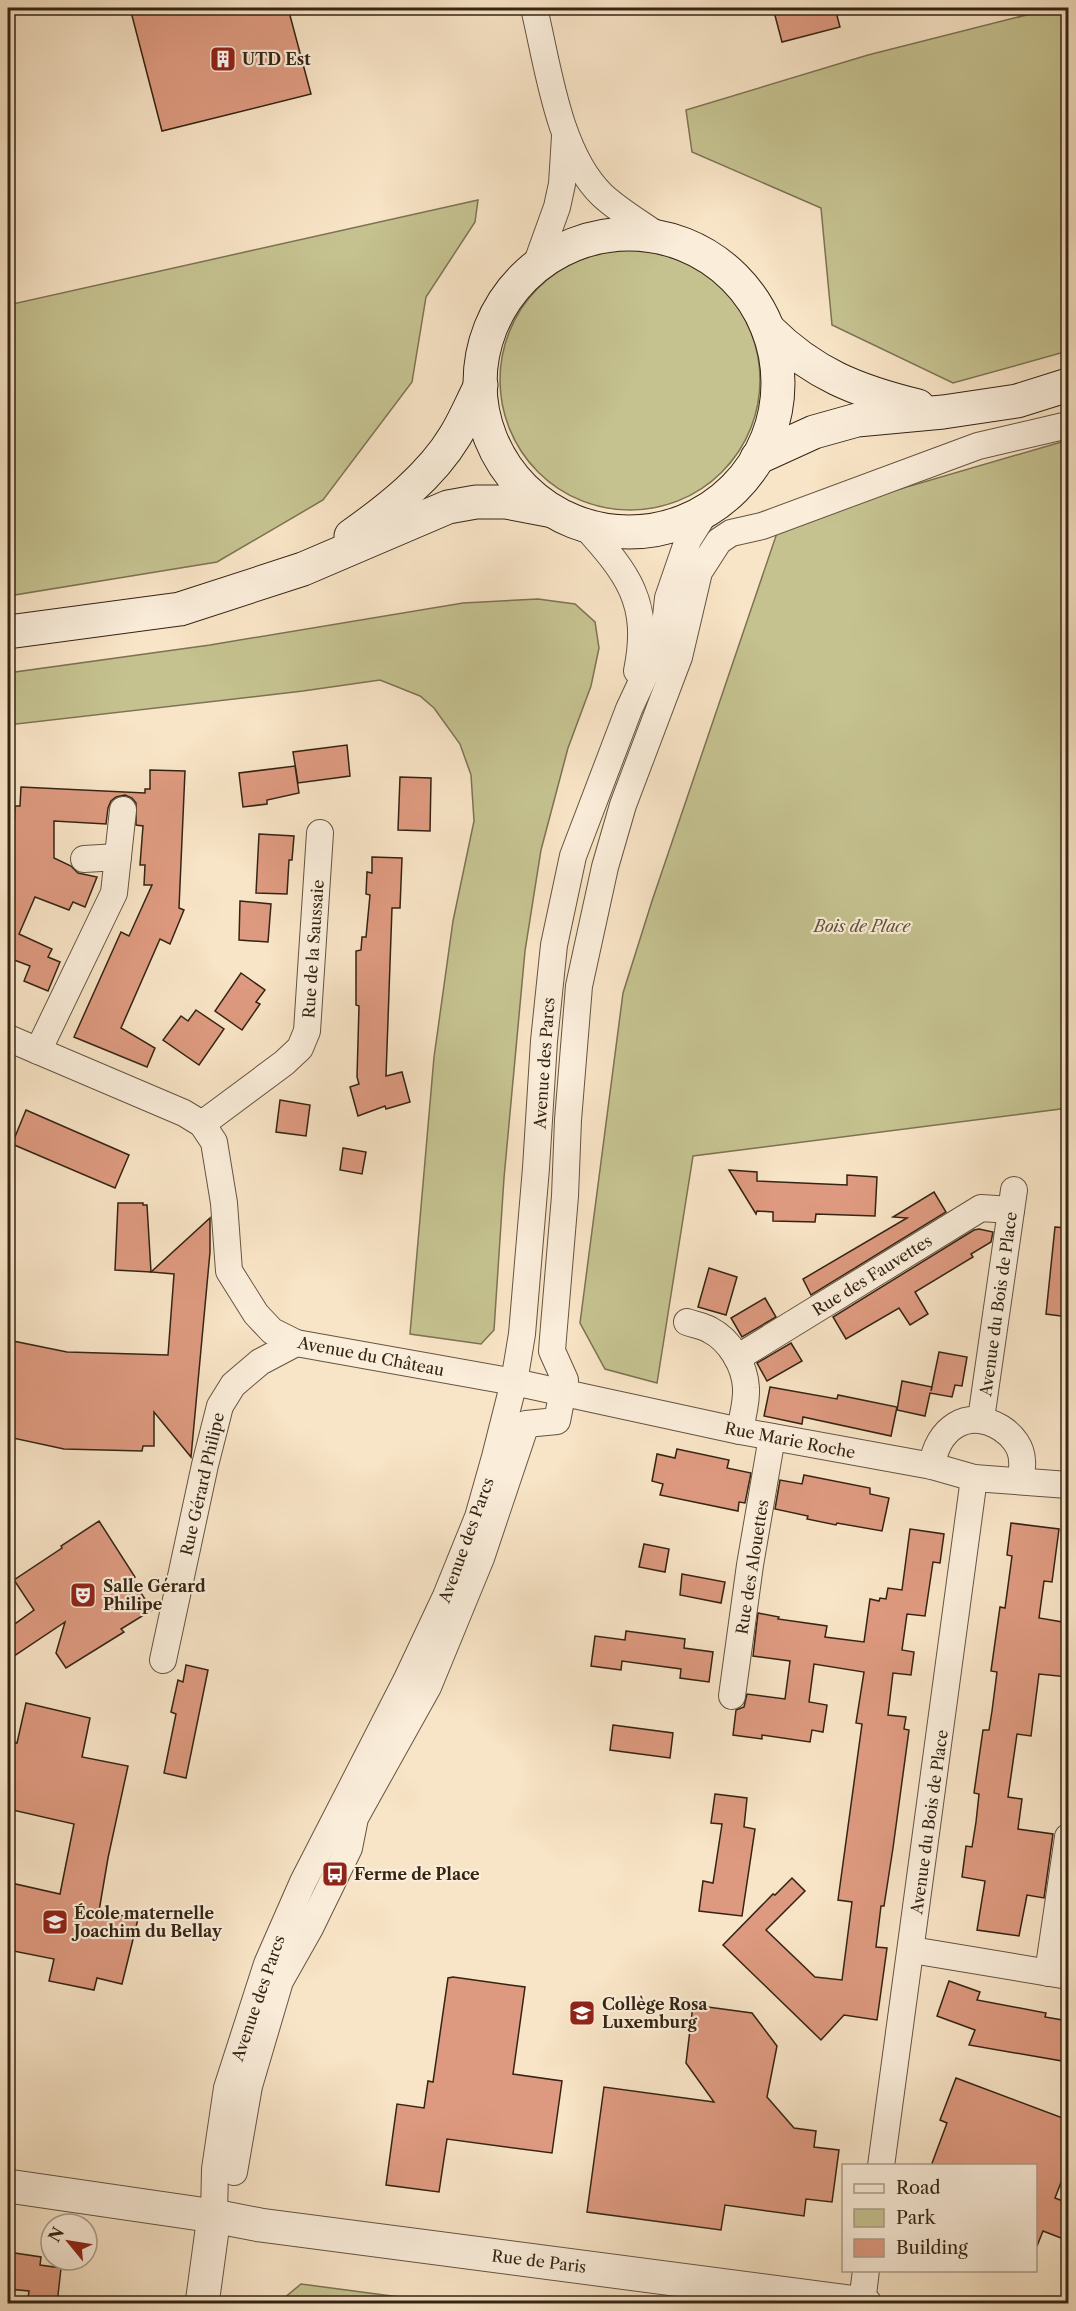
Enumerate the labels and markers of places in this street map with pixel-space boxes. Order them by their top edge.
building icon: UTD Est [208,44,238,74]
place label: UTD Est [242,49,311,69]
place label: Salle Gérard Philipe [103,1576,206,1614]
theatre icon: Salle Gérard Philipe [68,1580,98,1610]
bus stop icon: Ferme de Place [320,1859,350,1889]
place label: Ferme de Place [354,1864,480,1884]
place label: École maternelle Joachim du Bellay [71,1903,223,1941]
school or university icon: École maternelle Joachim du Bellay [40,1907,70,1937]
place label: Collège Rosa Luxemburg [602,1994,708,2032]
school or university icon: Collège Rosa Luxemburg [567,1998,597,2028]

